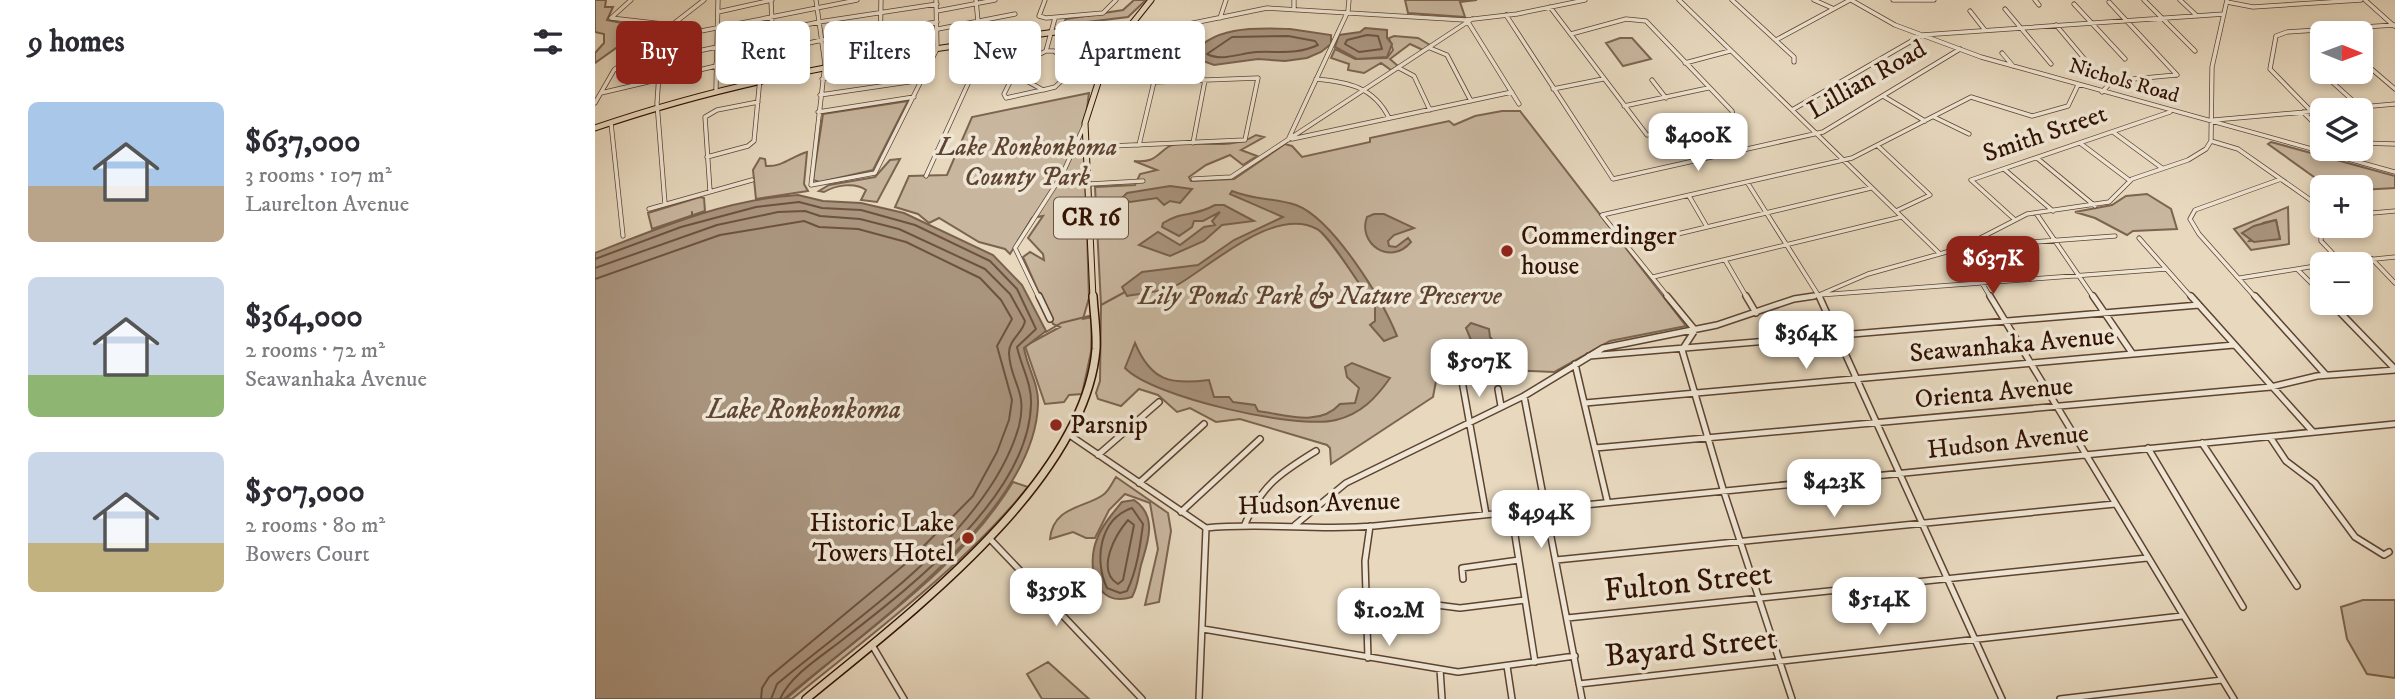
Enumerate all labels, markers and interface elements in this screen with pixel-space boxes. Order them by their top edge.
chip: Buy [616,21,702,84]
chip: Rent [716,21,810,84]
chip: Filters [824,21,935,84]
chip: New [949,21,1041,84]
chip: Apartment [1055,21,1205,84]
north arrow [2310,21,2373,84]
map controls [2310,21,2373,315]
icon: filters [529,23,567,61]
text: 9 homes [28,24,125,61]
street label: Lillian Road [1802,33,1932,127]
street label: Nichols Road [2066,53,2183,109]
street label: Smith Street [1979,97,2111,171]
button: layers [2310,98,2373,161]
pin: $400K [1649,114,1747,173]
text: $400K [1665,121,1731,150]
text: $637,000 [245,124,360,161]
icon: home [84,130,168,214]
park label: Lake Ronkonkoma County Park [935,131,1117,194]
text: 3 rooms · 107 m² [245,161,392,190]
button: + [2310,175,2373,238]
text: Laurelton Avenue [245,190,409,219]
road number: CR 16 [1054,198,1128,238]
place label: Commerdinger house [1521,220,1677,283]
pin: $637K [1944,236,2042,296]
marker: Commerdinger house [1499,243,1515,259]
text: $637K [1962,244,2024,273]
button: − [2310,252,2373,315]
park label: Lily Ponds Park & Nature Preserve [1136,280,1503,313]
text: $364,000 [245,299,363,336]
icon: home [84,305,168,389]
pin: $364K [1757,312,1855,371]
text: $364K [1775,319,1837,348]
street label: Seawanhaka Avenue [1908,320,2116,370]
text: 2 rooms · 72 m² [245,336,385,365]
pin: $507K [1430,340,1528,399]
text: $507K [1447,347,1511,376]
text: Seawanhaka Avenue [245,365,427,394]
street label: Orienta Avenue [1913,370,2075,416]
water label: Lake Ronkonkoma [705,392,901,427]
place label: Parsnip [1070,409,1148,442]
marker: Parsnip [1048,417,1064,433]
street label: Hudson Avenue [1926,417,2090,467]
pin: $423K [1785,460,1883,519]
text: $423K [1803,467,1865,496]
text: $507,000 [245,474,365,511]
icon: home [84,480,168,564]
street label: Hudson Avenue [1237,485,1401,523]
pin: $494K [1492,490,1590,550]
text: $494K [1508,498,1574,527]
place label: Historic Lake Towers Hotel [810,507,954,570]
text: 2 rooms · 80 m² [245,511,385,540]
marker: Historic Lake Towers Hotel [960,530,976,546]
text: Bowers Court [245,540,370,569]
street label: Fulton Street [1602,554,1774,612]
pin: $359K [1007,568,1105,628]
text: $359K [1026,576,1086,605]
pin: $514K [1830,578,1928,637]
text: $514K [1848,585,1910,614]
pin: $1.02M [1332,588,1446,648]
text: $1.02M [1353,596,1425,625]
street label: Bayard Street [1603,619,1779,677]

